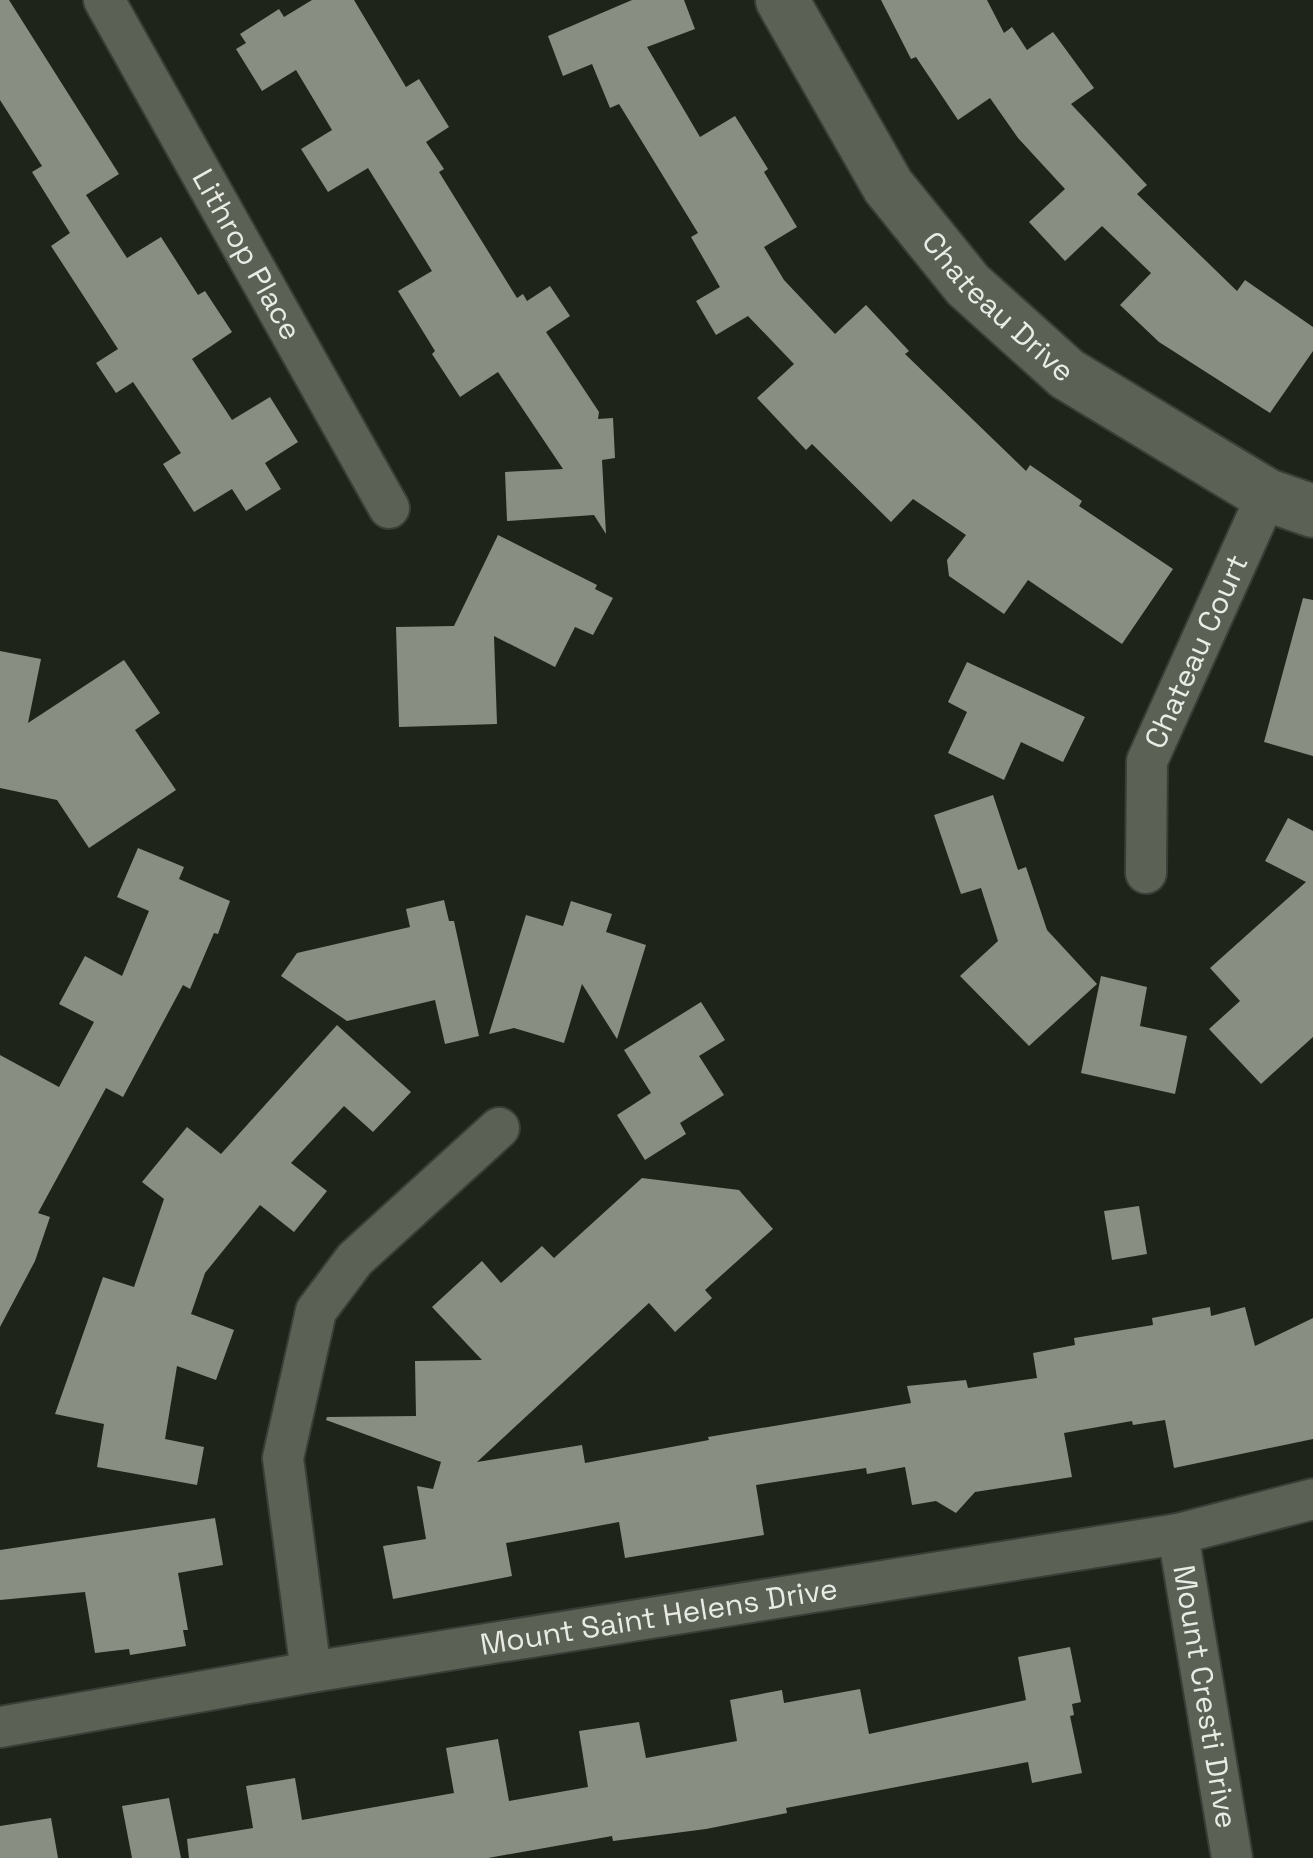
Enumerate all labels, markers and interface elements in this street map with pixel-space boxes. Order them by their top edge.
street label: Lithrop Place [184,162,311,347]
street label: Chateau Drive [913,223,1083,390]
street label: Chateau Court [1135,548,1257,755]
street label: Mount Cresti Drive [1164,1562,1247,1831]
street label: Mount Saint Helens Drive [477,1568,840,1664]

